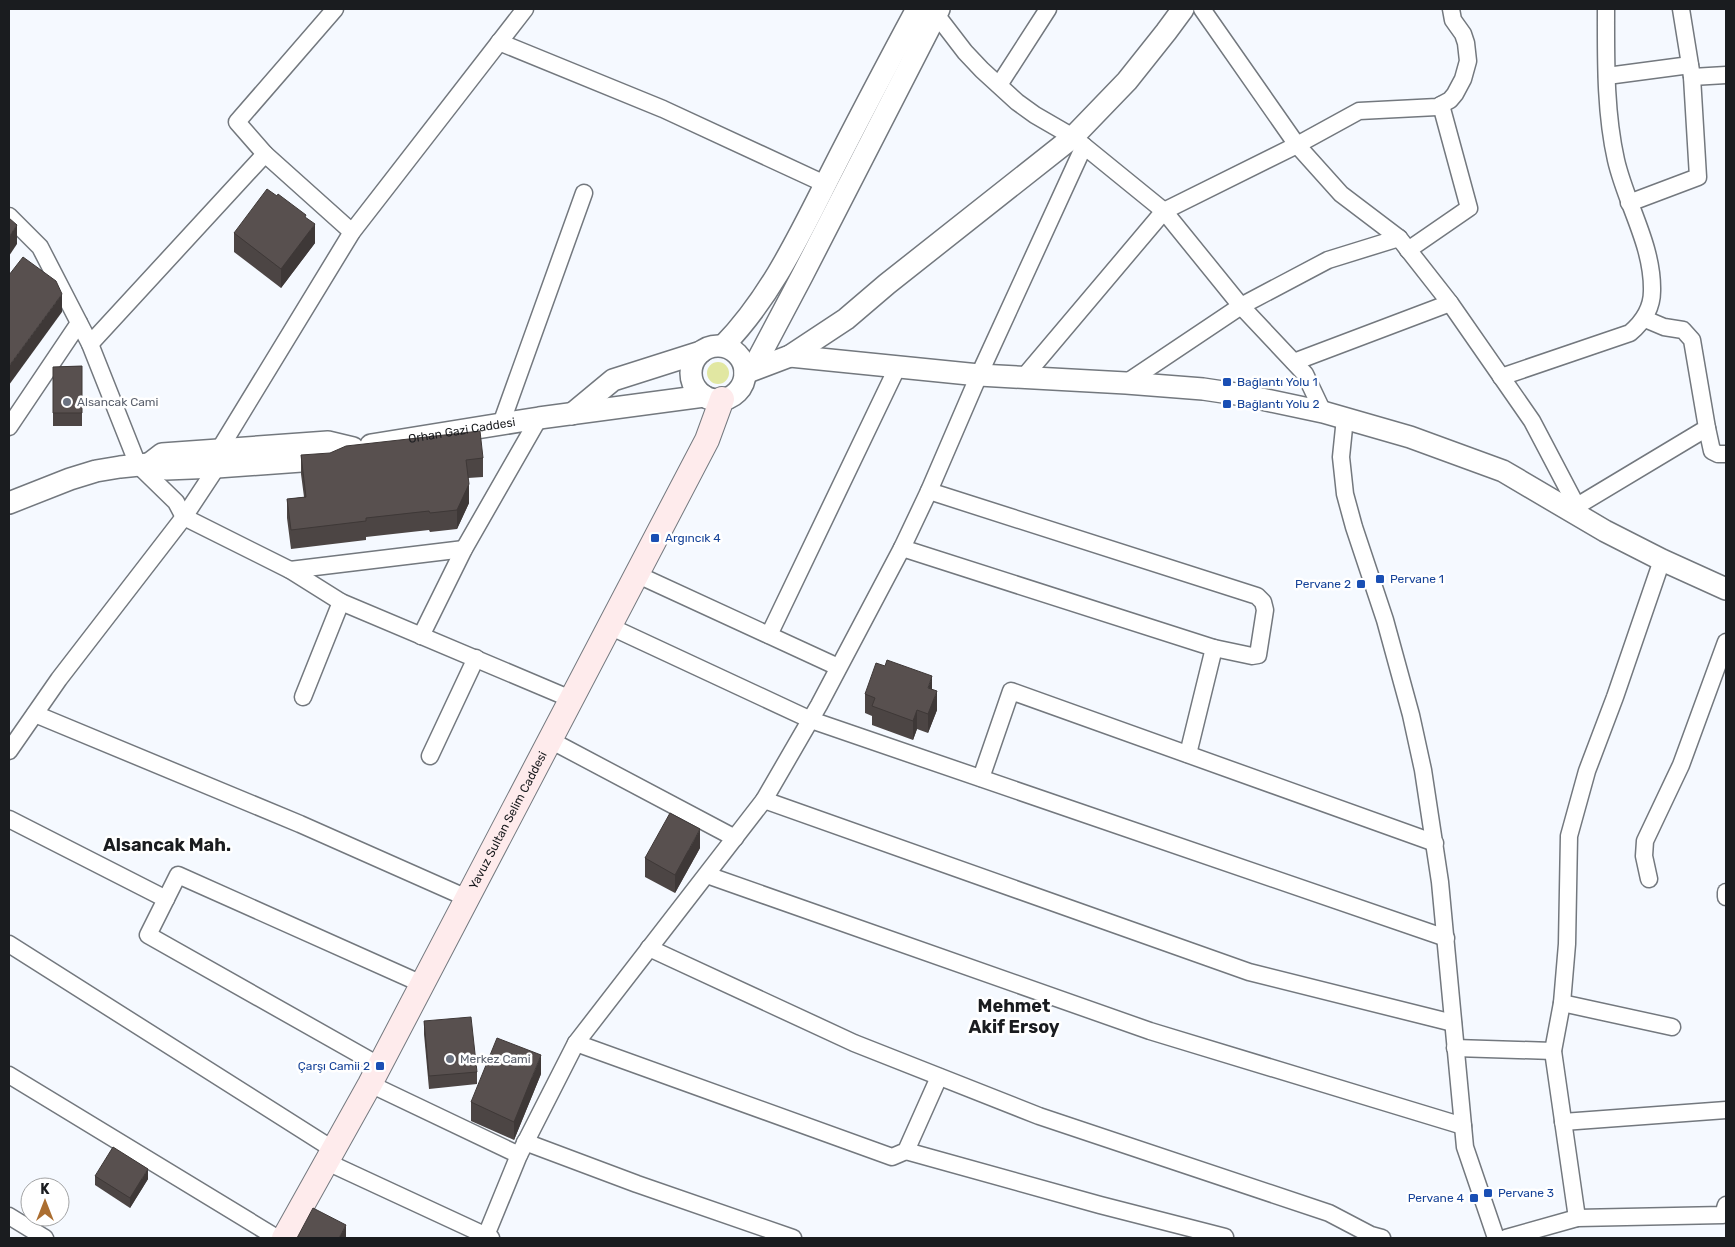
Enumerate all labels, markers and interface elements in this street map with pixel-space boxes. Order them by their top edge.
place label: Bağlantı Yolu 1 [1237,375,1318,389]
marker: Bağlantı Yolu 1 [1221,376,1233,388]
place label: Alsancak Cami [77,395,159,409]
marker: Alsancak Cami [61,396,73,408]
place label: Bağlantı Yolu 2 [1237,397,1319,411]
marker: Bağlantı Yolu 2 [1221,398,1233,410]
street label: Orhan Gazi Caddesi [407,415,517,446]
place label: Argıncık 4 [665,531,721,545]
marker: Argıncık 4 [649,532,661,544]
place label: Pervane 1 [1390,572,1444,586]
marker: Pervane 1 [1374,573,1386,585]
place label: Pervane 2 [1295,577,1351,591]
marker: Pervane 2 [1355,578,1367,590]
street label: Yavuz Sultan Selim Caddesi [466,749,550,892]
district label: Alsancak Mah. [103,834,231,856]
district label: Mehmet Akif Ersoy [969,995,1060,1038]
place label: Merkez Cami [460,1052,531,1066]
marker: Merkez Cami [444,1053,456,1065]
place label: Çarşı Camii 2 [298,1059,370,1073]
marker: Çarşı Camii 2 [374,1060,386,1072]
north arrow [20,1177,70,1227]
text: K [40,1181,50,1198]
place label: Pervane 3 [1498,1186,1554,1200]
marker: Pervane 3 [1482,1187,1494,1199]
place label: Pervane 4 [1408,1191,1465,1205]
marker: Pervane 4 [1468,1192,1480,1204]

